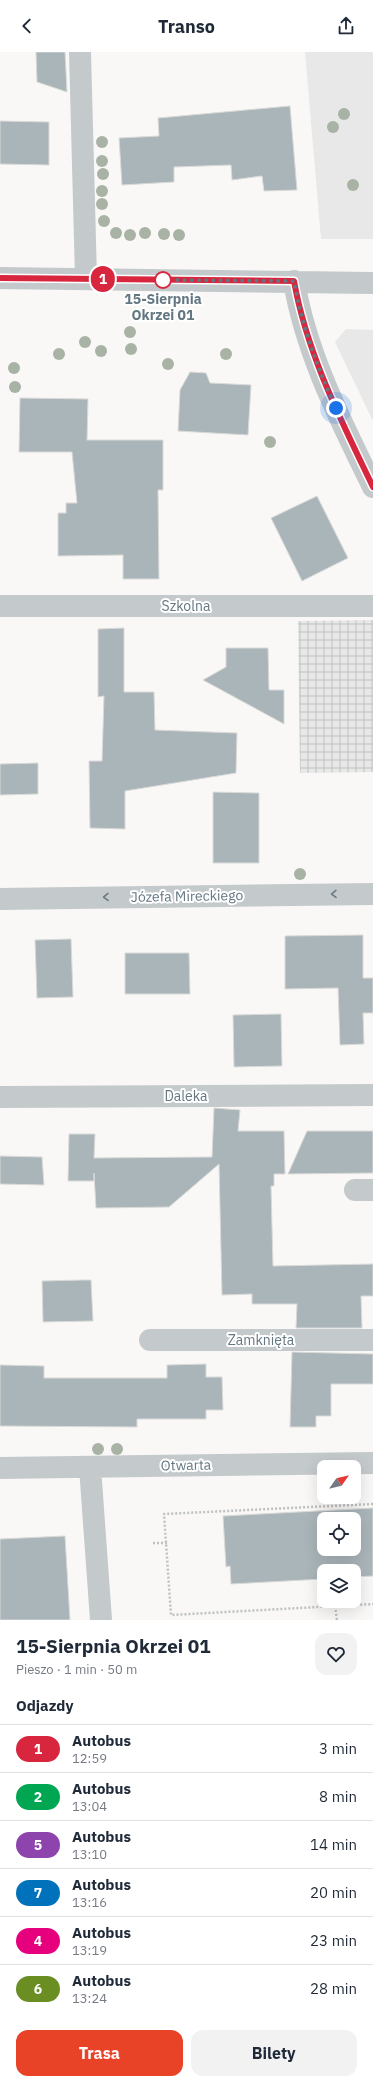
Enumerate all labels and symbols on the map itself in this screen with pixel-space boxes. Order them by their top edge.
line badge: 1 [90,266,116,292]
marker: 15-Sierpnia Okrzei 01 [154,271,172,289]
place label: 15-Sierpnia Okrzei 01 [124,290,202,324]
your location [326,398,346,418]
street label: Szkolna [162,597,211,615]
street label: Józefa Mireckiego [131,886,244,906]
one-way arrow [331,890,337,898]
one-way arrow [103,893,109,901]
street label: Daleka [164,1087,208,1105]
street label: Zamknięta [228,1331,295,1349]
street label: Otwarta [161,1456,212,1474]
north arrow [317,1460,361,1504]

